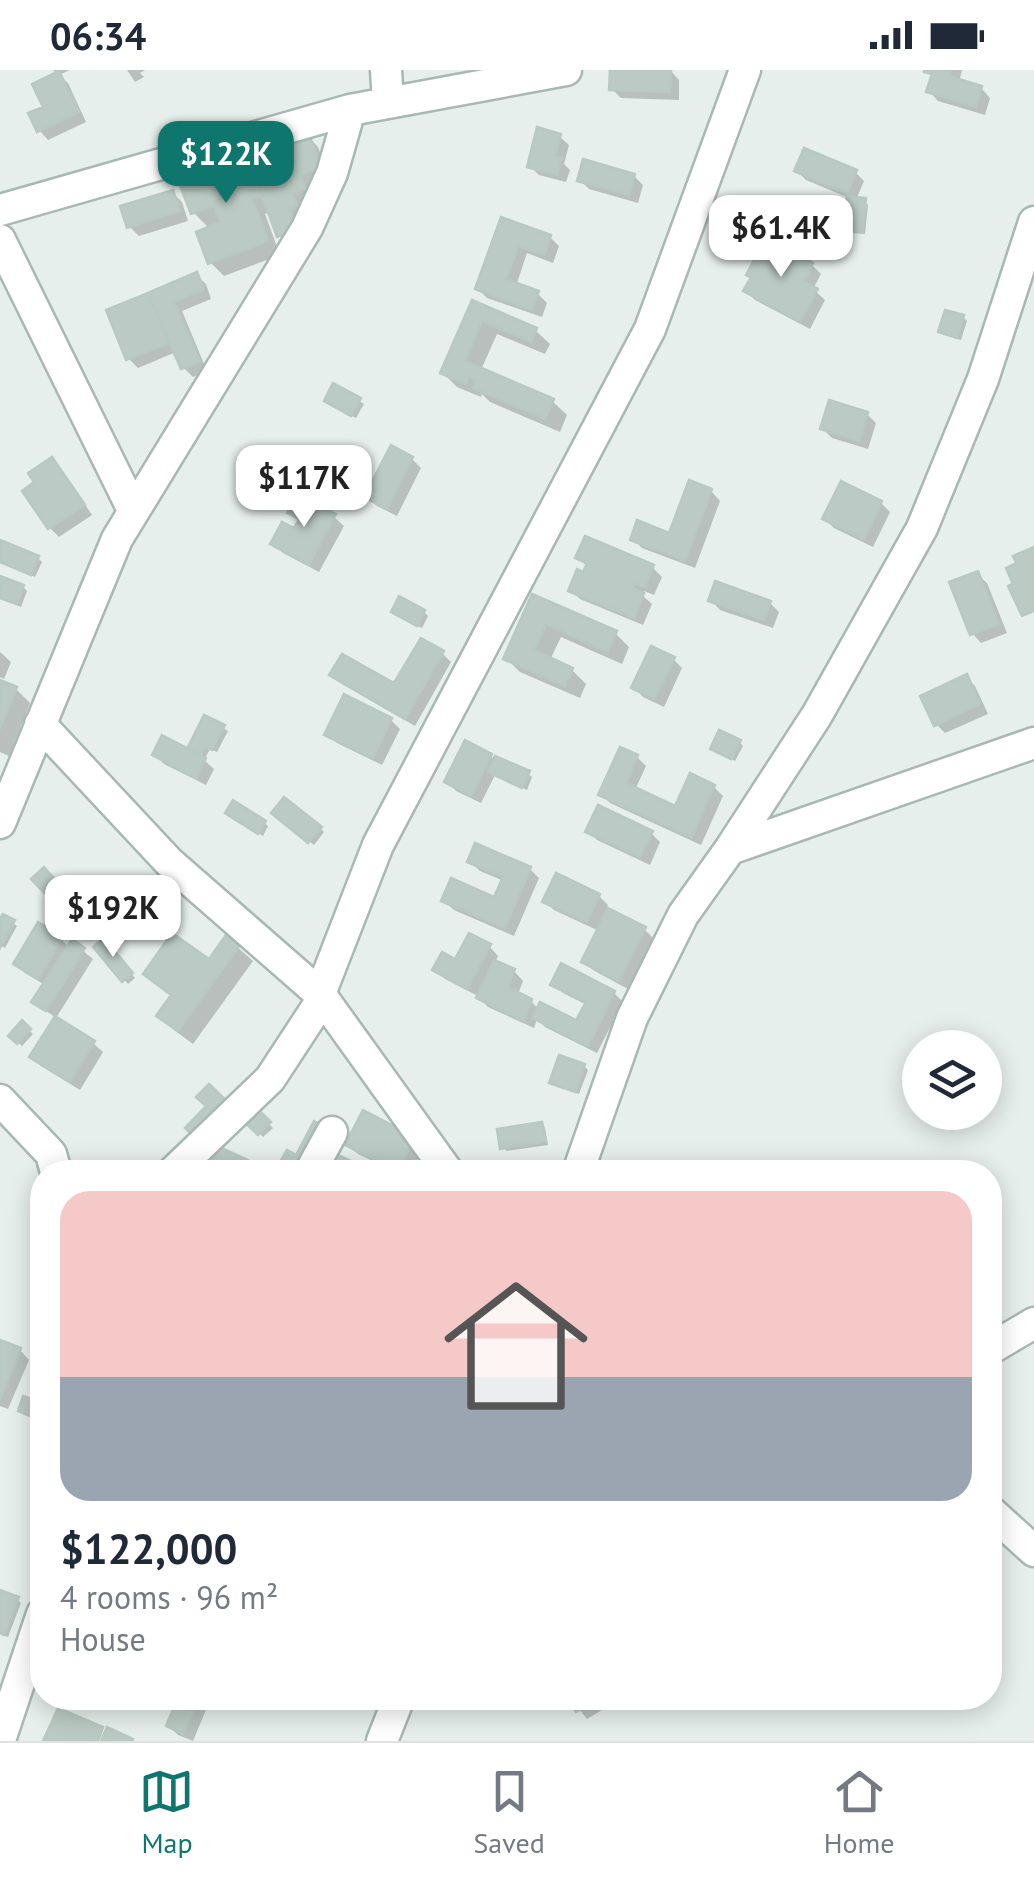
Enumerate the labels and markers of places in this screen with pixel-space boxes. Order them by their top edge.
pin: $122K [156,121,296,206]
pin: $61.4K [700,195,862,280]
pin: $117K [234,445,374,530]
pin: $192K [43,875,183,960]

